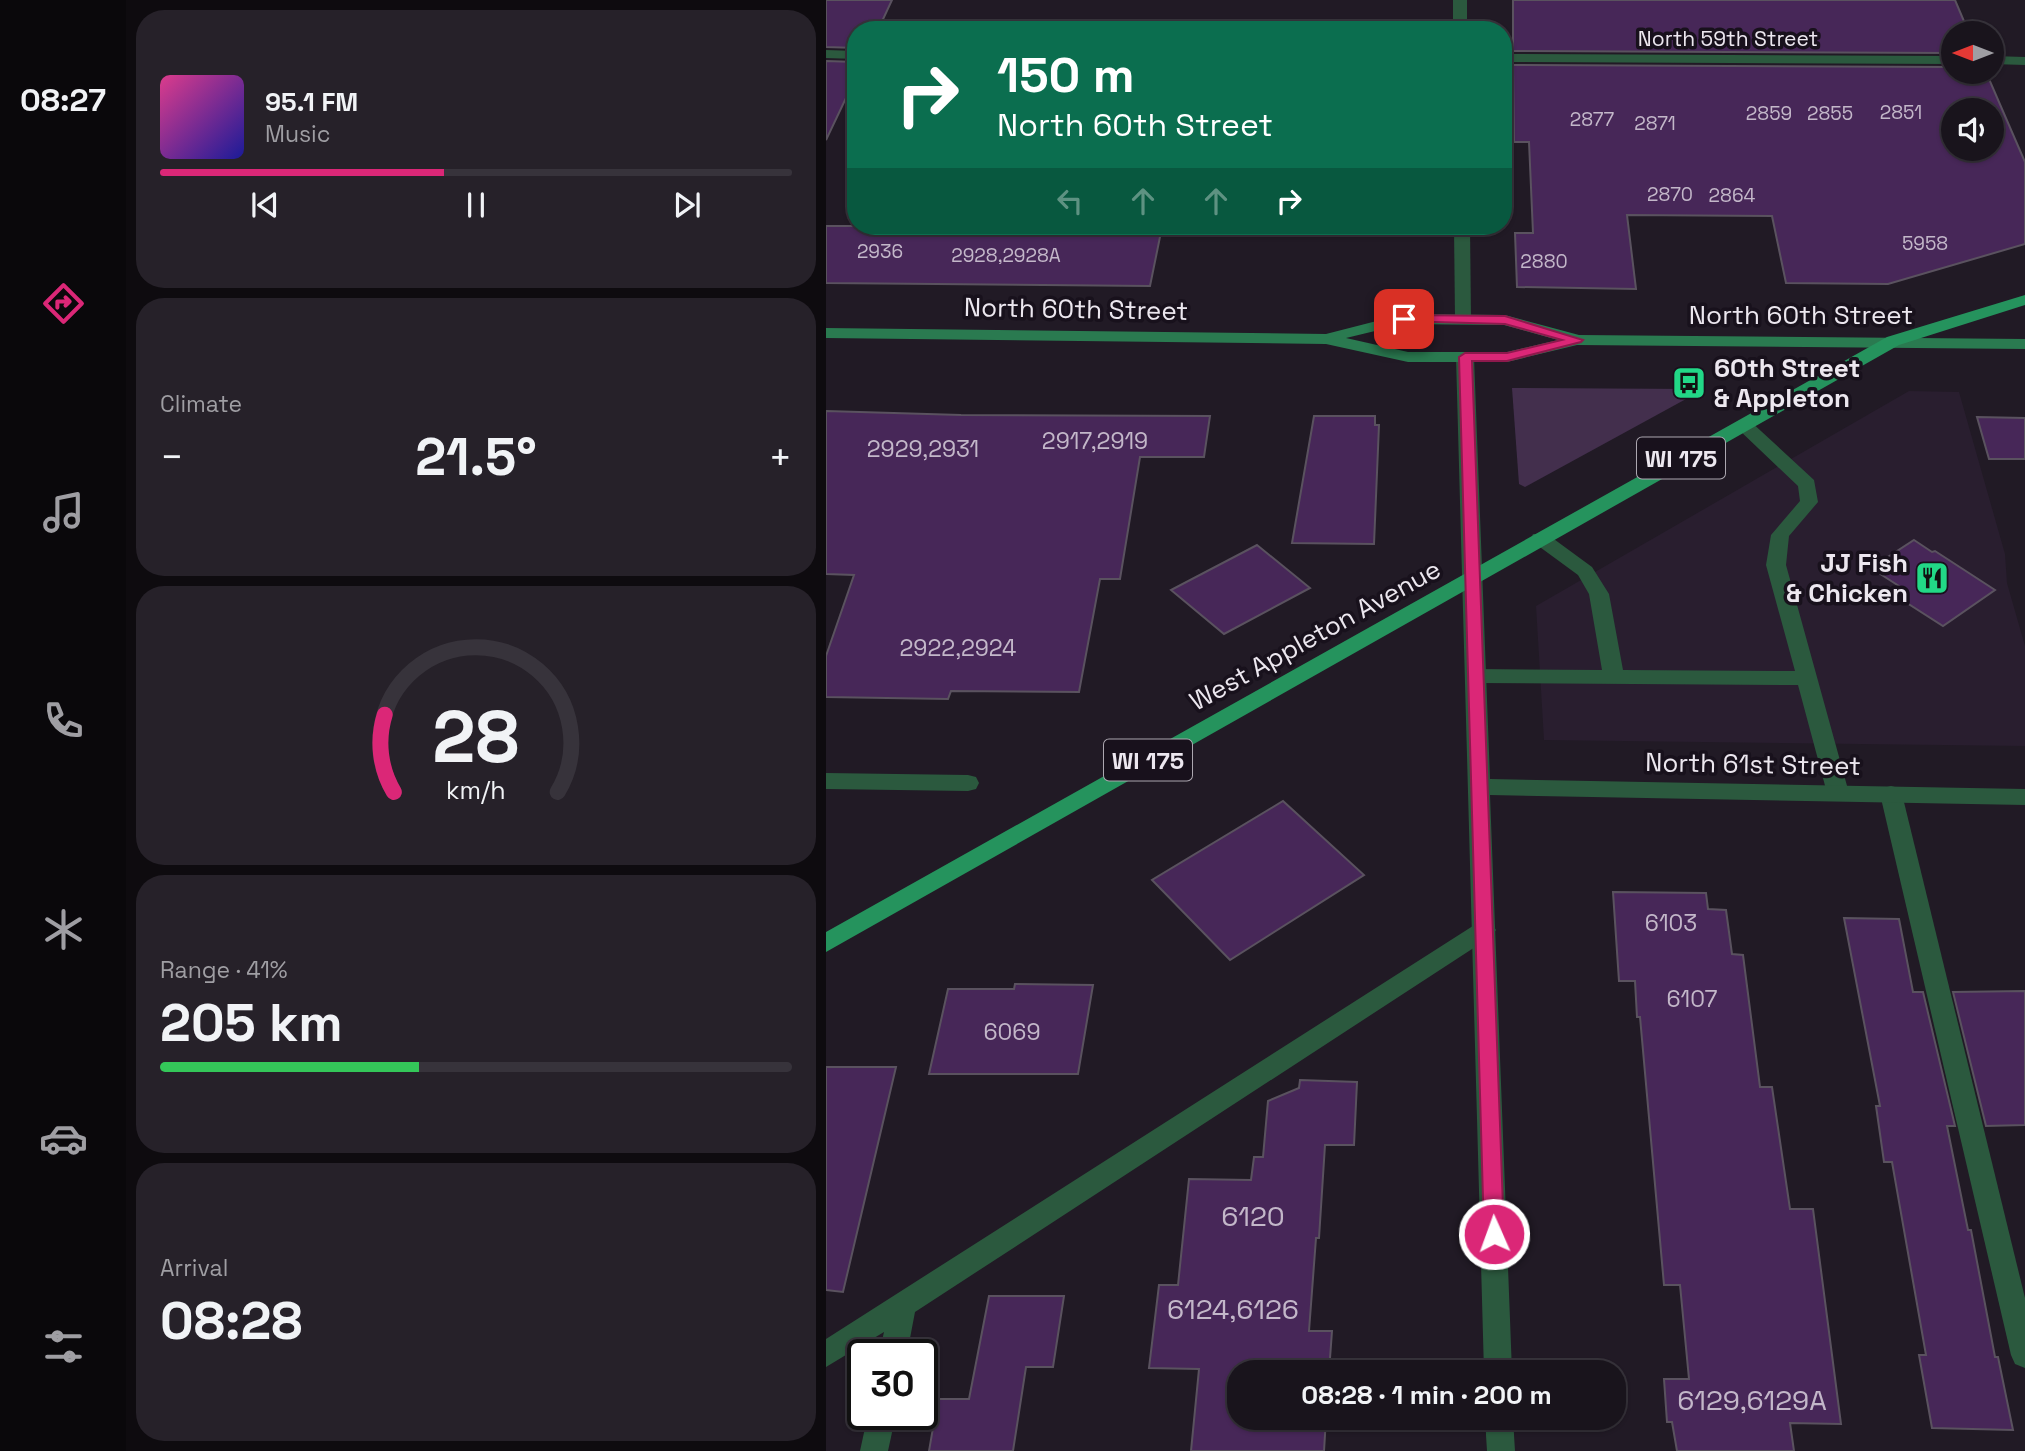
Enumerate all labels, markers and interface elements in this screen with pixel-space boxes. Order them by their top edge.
north arrow [1941,21,2004,84]
map controls [1941,21,2004,161]
street label: North 59th Street [1638,25,1818,52]
text: 150 m [997,44,1135,106]
icon: right [882,49,973,140]
text: 08:27 [20,80,106,120]
text: 95.1 FM [265,85,358,119]
button: sound [1941,98,2004,161]
house number: 2851 [1880,100,1922,125]
house number: 2859 [1746,101,1792,126]
house number: 2855 [1807,101,1853,126]
text: North 60th Street [997,105,1273,145]
house number: 2877 [1570,107,1615,132]
house number: 2871 [1634,111,1676,136]
text: Music [265,119,330,149]
icon: left [1051,182,1089,220]
icon: ahead [1124,182,1162,220]
icon: ahead [1197,182,1235,220]
icon: right [1270,182,1308,220]
house number: 2870 [1647,182,1693,207]
house number: 2864 [1709,183,1756,208]
icon: previous [246,186,284,224]
icon: pause [457,186,495,224]
icon: next [668,186,706,224]
house number: 5958 [1902,231,1948,256]
house number: 2936 [857,239,903,264]
house number: 2928,2928A [951,243,1061,268]
house number: 2880 [1520,249,1568,274]
icon: directions [39,279,88,328]
pin [1374,289,1434,349]
street label: North 60th Street [964,290,1188,328]
street label: North 60th Street [1689,298,1913,332]
icon: arrive [1385,300,1423,338]
place label: 60th Street & Appleton [1714,351,1860,415]
bus stop icon: 60th Street & Appleton [1670,364,1708,402]
text: Climate [160,389,242,419]
text: 21.5° [415,424,537,490]
house number: 2917,2919 [1042,426,1148,456]
text: − [160,433,184,481]
text: + [768,433,792,481]
house number: 2929,2931 [867,434,979,464]
road number: WI 175 [1637,438,1725,478]
icon: music [39,488,88,537]
place label: JJ Fish & Chicken [1786,546,1908,610]
street label: West Appleton Avenue [1183,552,1447,718]
restaurant icon: JJ Fish & Chicken [1913,559,1951,597]
house number: 2922,2924 [900,633,1016,663]
text: 28 [433,690,519,783]
icon: phone [39,696,88,745]
road number: WI 175 [1104,740,1192,780]
street label: North 61st Street [1645,745,1861,783]
text: km/h [446,773,506,805]
icon: climate [39,905,88,954]
house number: 6103 [1645,908,1697,938]
text: Range · 41% [160,955,288,985]
house number: 6107 [1667,984,1718,1014]
text: 205 km [160,990,343,1056]
house number: 6069 [984,1017,1040,1047]
icon: car [39,1114,88,1163]
position arrow [1457,1197,1531,1271]
house number: 6120 [1221,1198,1285,1234]
text: Arrival [160,1253,228,1283]
text: 08:28 [160,1288,302,1354]
house number: 6124,6126 [1167,1291,1299,1327]
icon: filters [39,1322,88,1371]
speed limit sign: 30 [847,1339,938,1430]
text: 08:28 · 1 min · 200 m [1301,1378,1552,1412]
house number: 6129,6129A [1677,1382,1827,1418]

